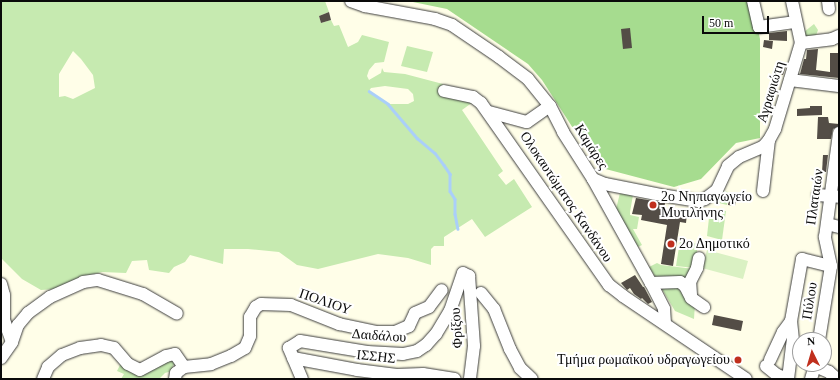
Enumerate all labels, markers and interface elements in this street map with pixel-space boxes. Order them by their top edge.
scale bar [704,8,771,34]
text: 50 m [709,16,733,30]
street label: Αγραφιώτη [754,59,788,125]
street label: Καμάρες [571,121,611,173]
street label: Ολοκαυτώματος Κανδάνου [516,129,616,265]
street label: Πλαταιών [803,168,827,226]
place label: 2ο Νηπιαγωγείο Μυτιλήνης [661,189,752,222]
marker: 2ο Νηπιαγωγείο Μυτιλήνης [648,200,658,210]
place label: 2ο Δημοτικό [679,236,750,252]
marker: 2ο Δημοτικό [666,239,676,249]
street label: Πύλου [799,281,821,321]
street label: ΠΟΛΙΟΥ [297,285,353,319]
street label: Φρίξου [447,307,467,349]
street label: Δαιδάλου [351,326,407,346]
north arrow [792,332,832,372]
text: N [807,335,816,347]
street label: ΙΣΣΗΣ [356,347,396,367]
place label: Τμήμα ρωμαϊκού υδραγωγείου [557,352,730,368]
marker: Τμήμα ρωμαϊκού υδραγωγείου [733,355,743,365]

